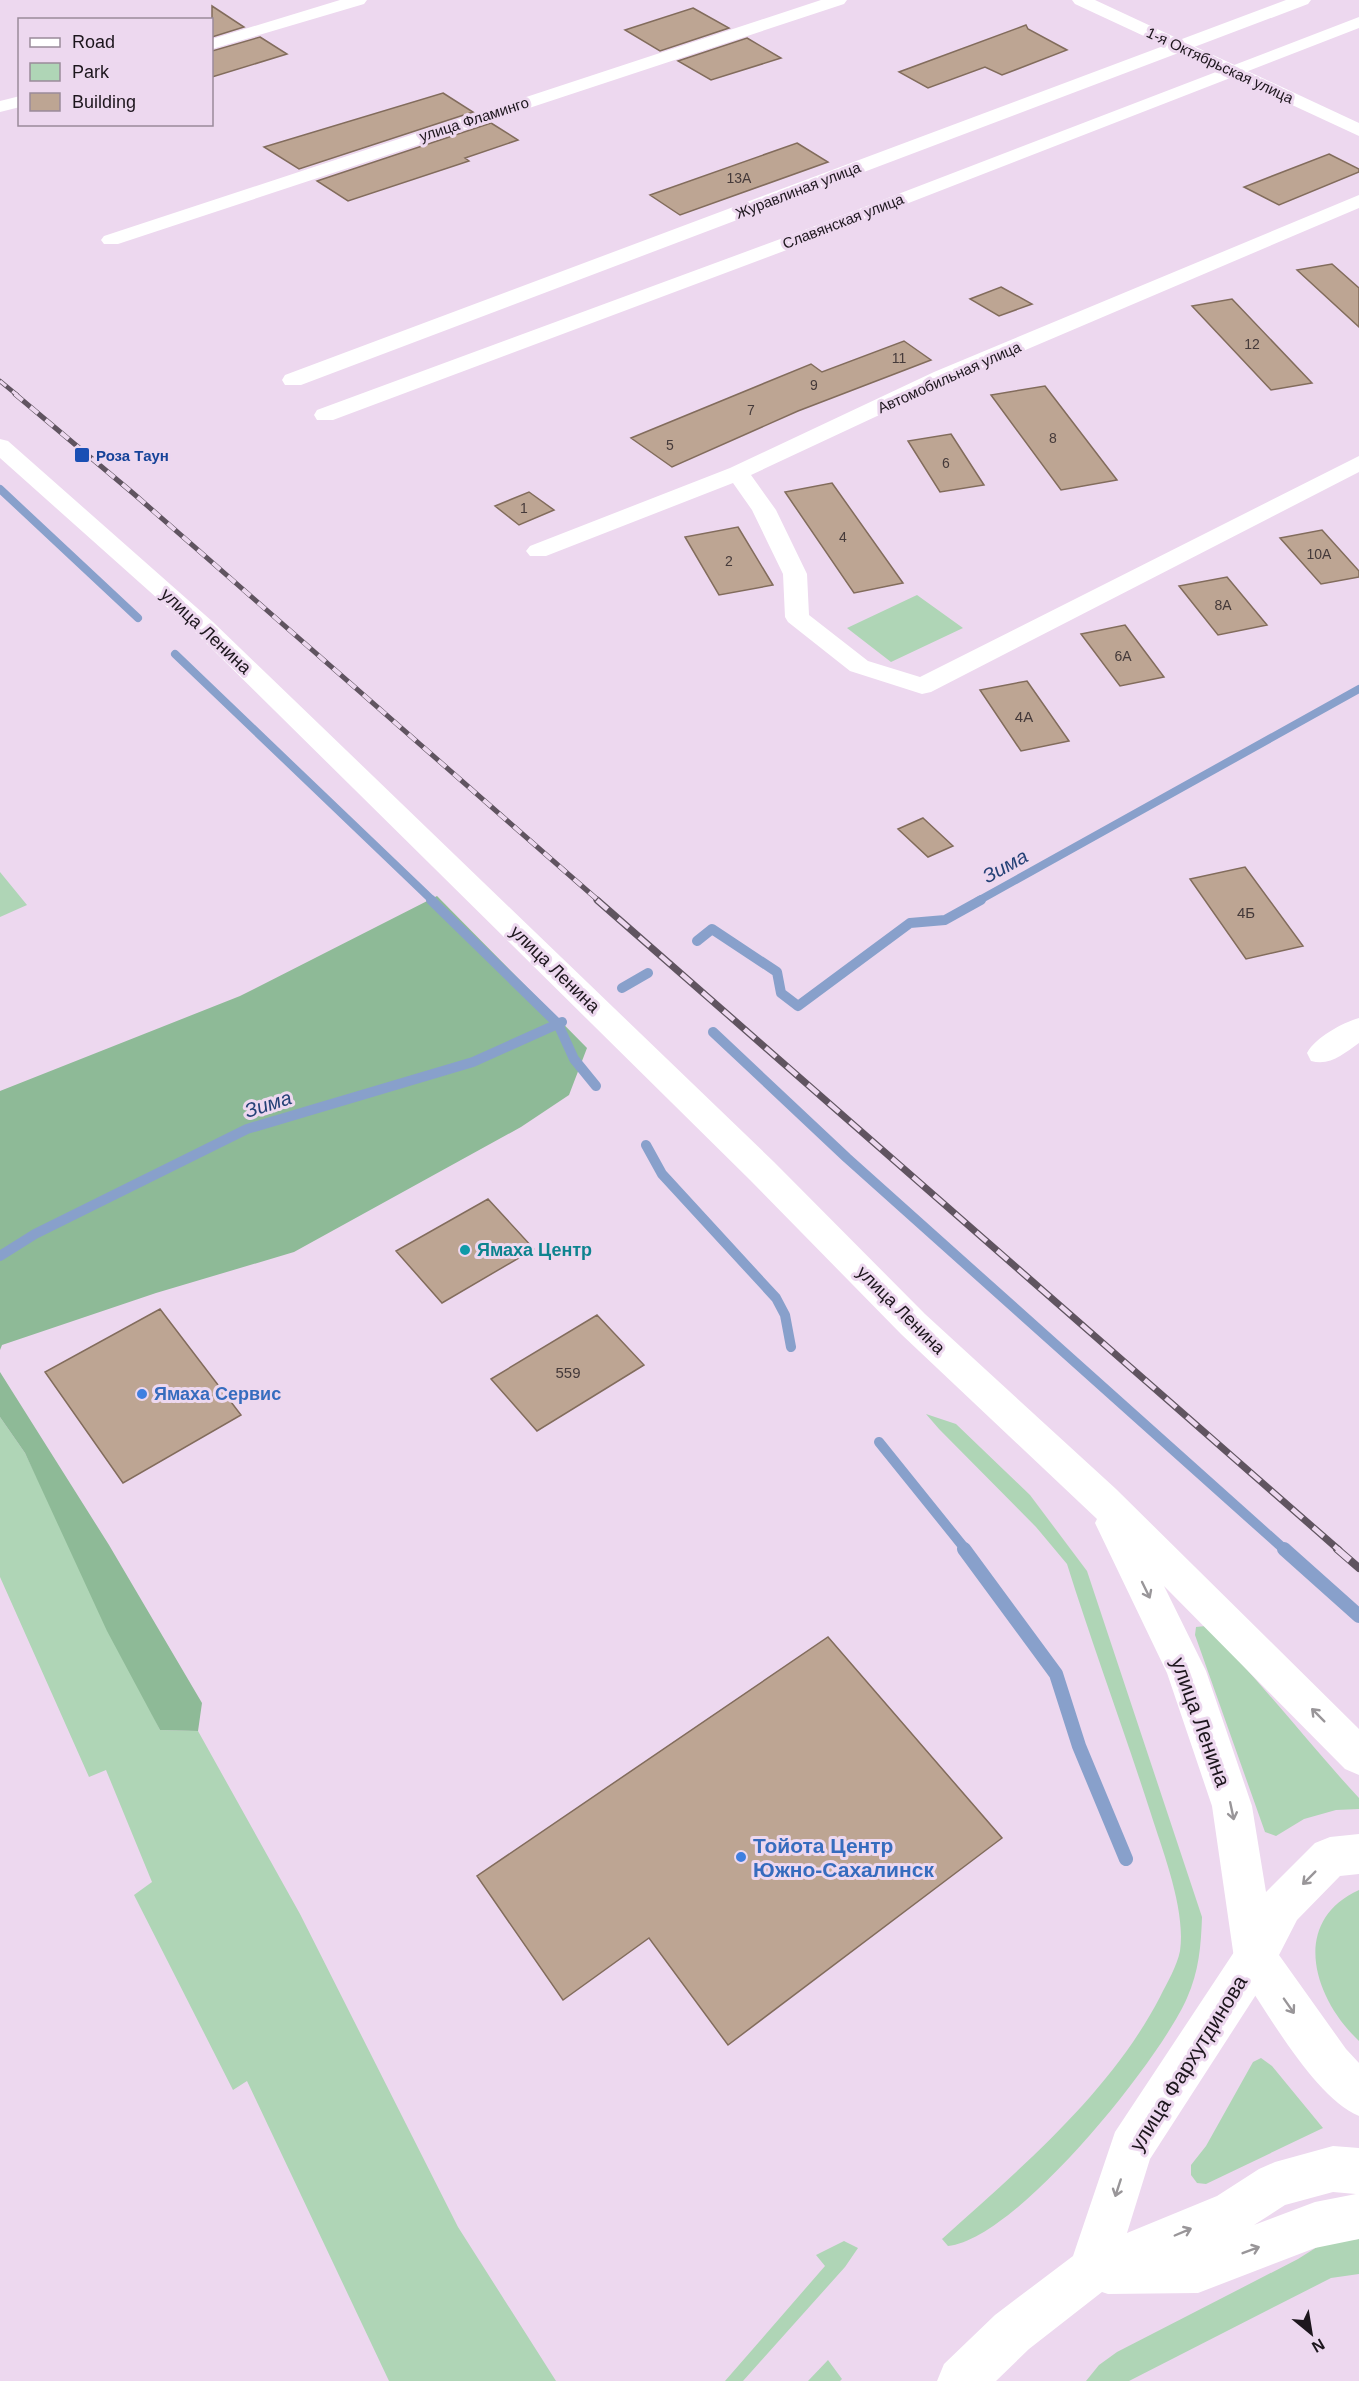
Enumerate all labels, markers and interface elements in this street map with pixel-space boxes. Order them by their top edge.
legend [18,18,213,126]
street label: 1-я Октябрьская улица [1144,23,1297,107]
text: Road [72,32,115,52]
text: Park [72,62,110,82]
text: Building [72,92,136,112]
street label: улица Фламинго [417,93,531,145]
street label: Журавлиная улица [733,158,864,222]
house number: 13А [727,170,752,186]
street label: Славянская улица [780,190,907,252]
house number: 12 [1244,336,1260,352]
street label: Автомобильная улица [875,337,1024,416]
house number: 11 [892,350,906,366]
house number: 9 [810,377,818,393]
house number: 7 [747,402,755,418]
house number: 8 [1049,430,1057,446]
house number: 5 [666,437,674,453]
marker: Роза Таун [73,446,91,464]
place label: Роза Таун [96,447,169,464]
house number: 6 [942,455,950,471]
house number: 1 [520,500,528,516]
house number: 4 [839,529,847,545]
house number: 10А [1307,546,1332,562]
house number: 2 [725,553,733,569]
street label: улица Ленина [157,584,256,679]
house number: 8А [1214,597,1232,613]
house number: 6А [1114,648,1132,664]
house number: 4А [1015,708,1033,725]
water label: Зима [979,845,1031,887]
house number: 4Б [1237,904,1255,921]
street label: улица Ленина [506,921,604,1017]
water label: Зима [242,1086,294,1122]
place label: Ямаха Центр [477,1240,592,1260]
marker: Ямаха Центр [458,1243,472,1257]
street label: улица Ленина [853,1262,950,1359]
house number: 559 [555,1364,581,1381]
place label: Ямаха Сервис [154,1384,281,1404]
marker: Ямаха Сервис [135,1387,149,1401]
one-way arrow [1141,1581,1153,1599]
street label: улица Ленина [1167,1654,1235,1790]
one-way arrow [1310,1707,1325,1722]
one-way arrow [1226,1801,1238,1820]
place label: Тойота Центр Южно-Сахалинск [753,1834,934,1881]
marker: Тойота Центр Южно-Сахалинск [734,1850,748,1864]
one-way arrow [1302,1870,1317,1885]
street label: улица Фархутдинова [1125,1971,1252,2155]
one-way arrow [1283,1997,1295,2013]
one-way arrow [1112,2178,1123,2197]
one-way arrow [1174,2226,1192,2237]
one-way arrow [1241,2243,1260,2254]
north arrow [1281,2303,1341,2363]
text: N [1309,2335,1328,2356]

